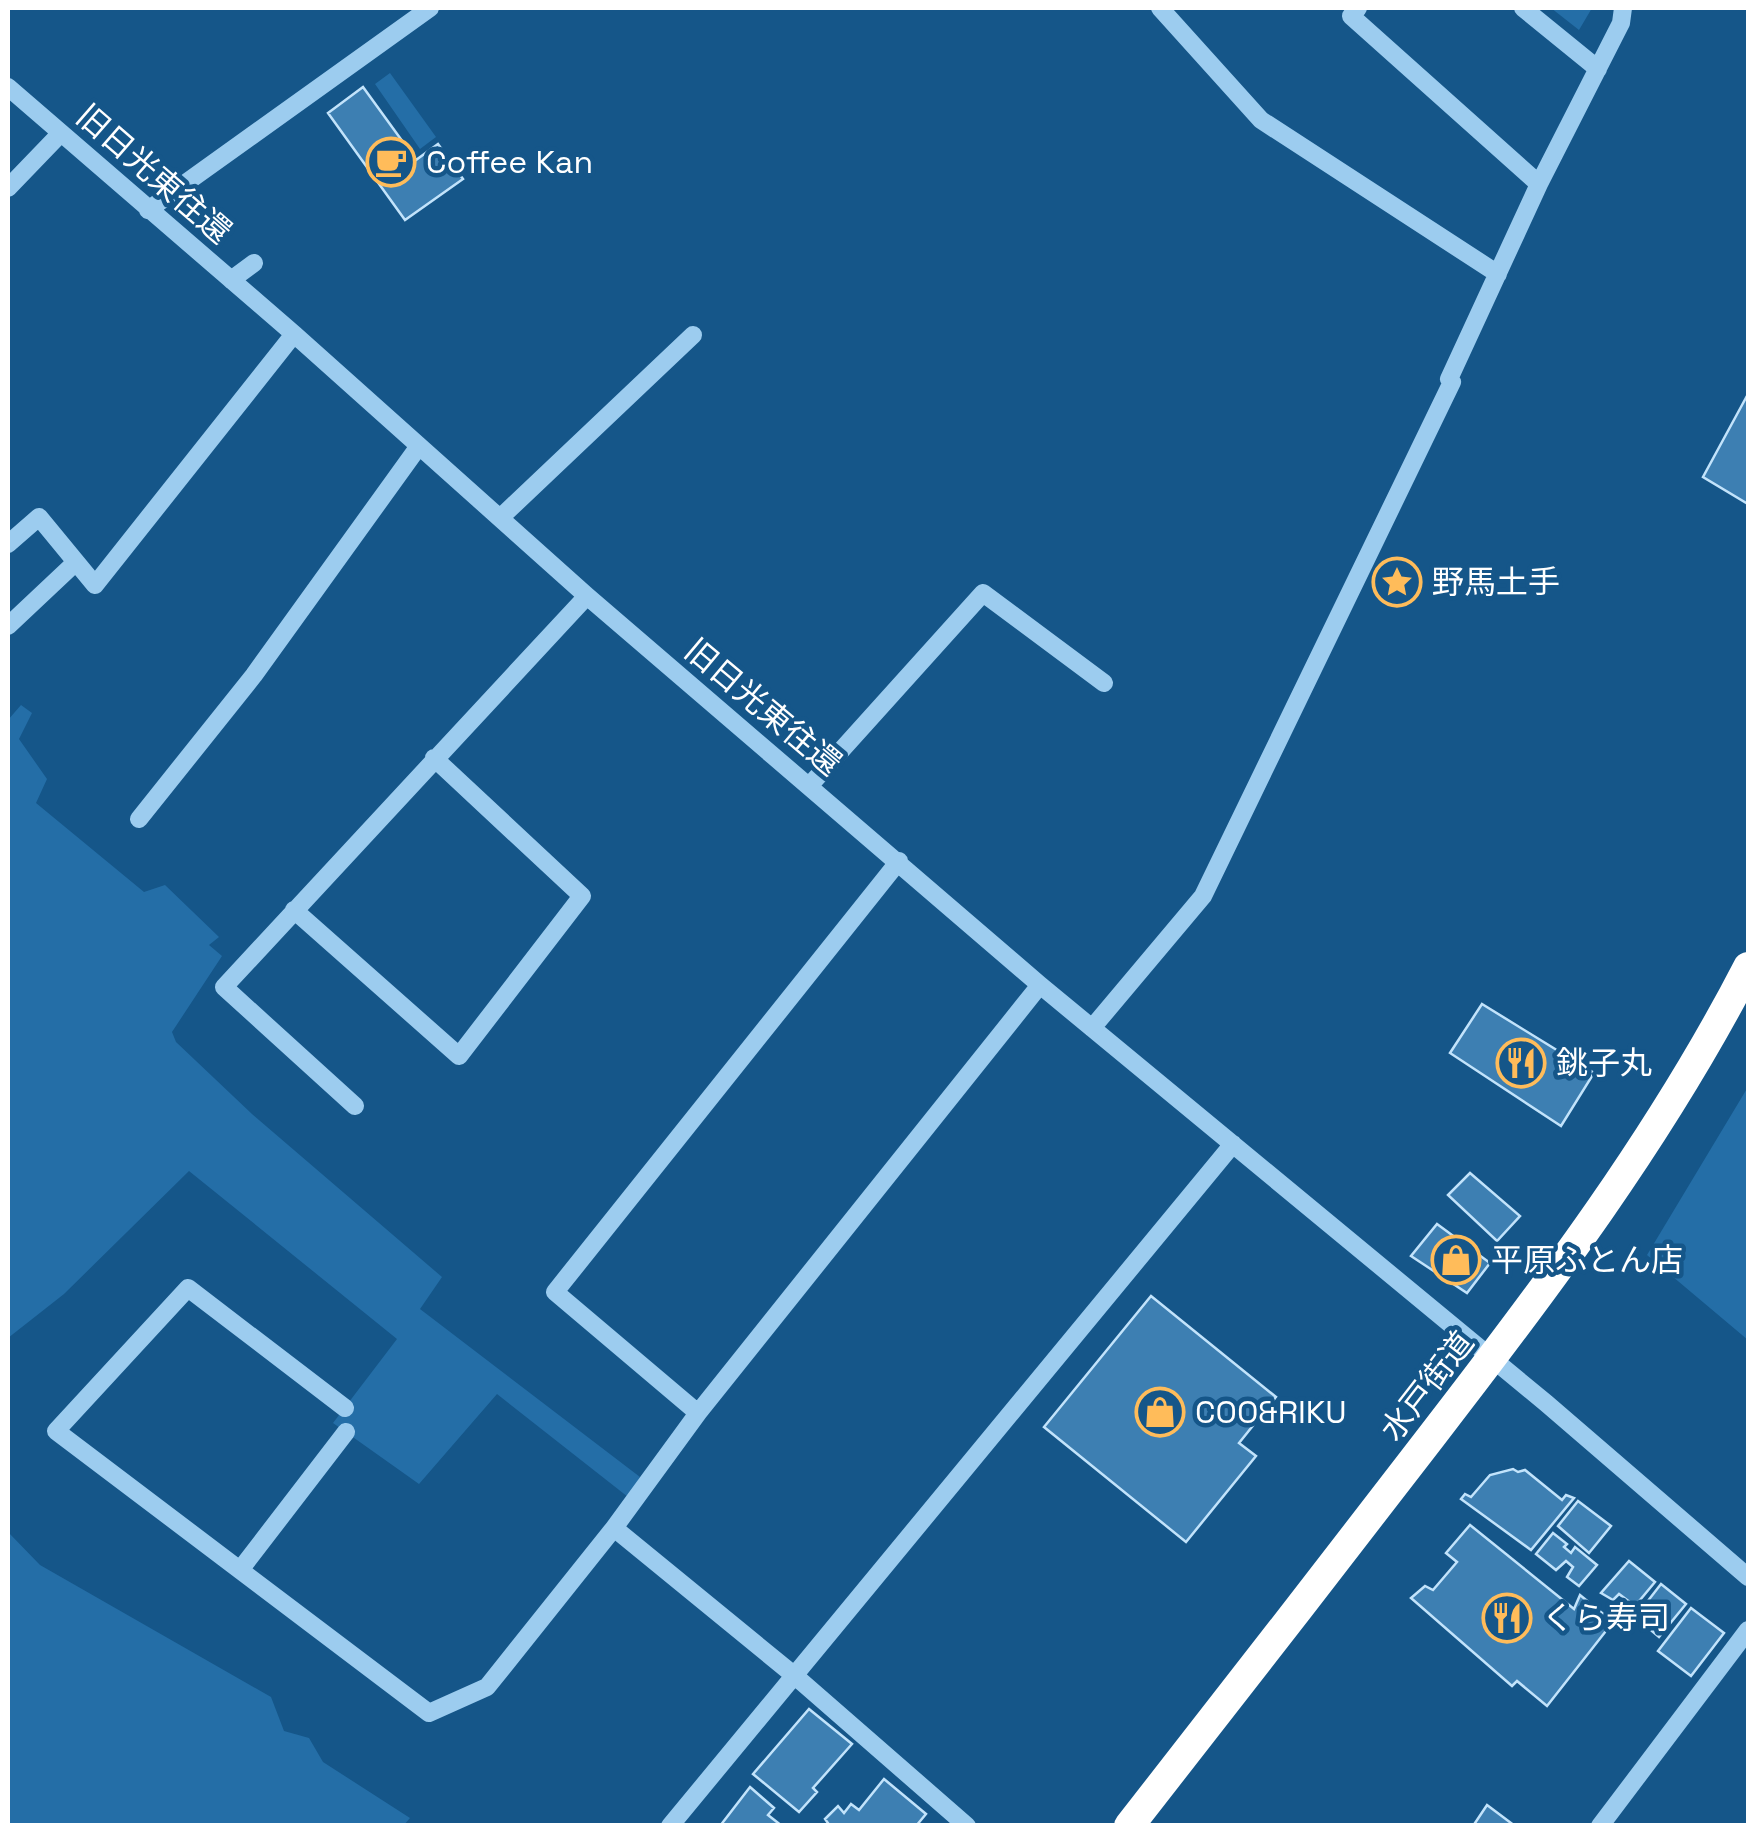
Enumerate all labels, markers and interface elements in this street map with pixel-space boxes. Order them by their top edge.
street label: 旧日光東往還 [68,96,240,252]
cafe icon: Coffee Kan [365,136,417,188]
place label: Coffee Kan [426,142,593,182]
place icon: 野馬土手 [1371,556,1423,608]
place label: 野馬土手 [1432,562,1560,602]
street label: 旧日光東往還 [677,630,849,784]
restaurant icon: 銚子丸 [1495,1037,1547,1089]
place label: 銚子丸 [1556,1043,1652,1083]
shop icon: 平原ふとん店 [1430,1234,1482,1286]
place label: 平原ふとん店 [1491,1240,1683,1280]
street label: 水戸街道 [1372,1323,1482,1449]
shop icon: COO&RIKU [1134,1386,1186,1438]
place label: COO&RIKU [1195,1392,1347,1432]
restaurant icon: くら寿司 [1481,1592,1533,1644]
place label: くら寿司 [1542,1598,1670,1638]

